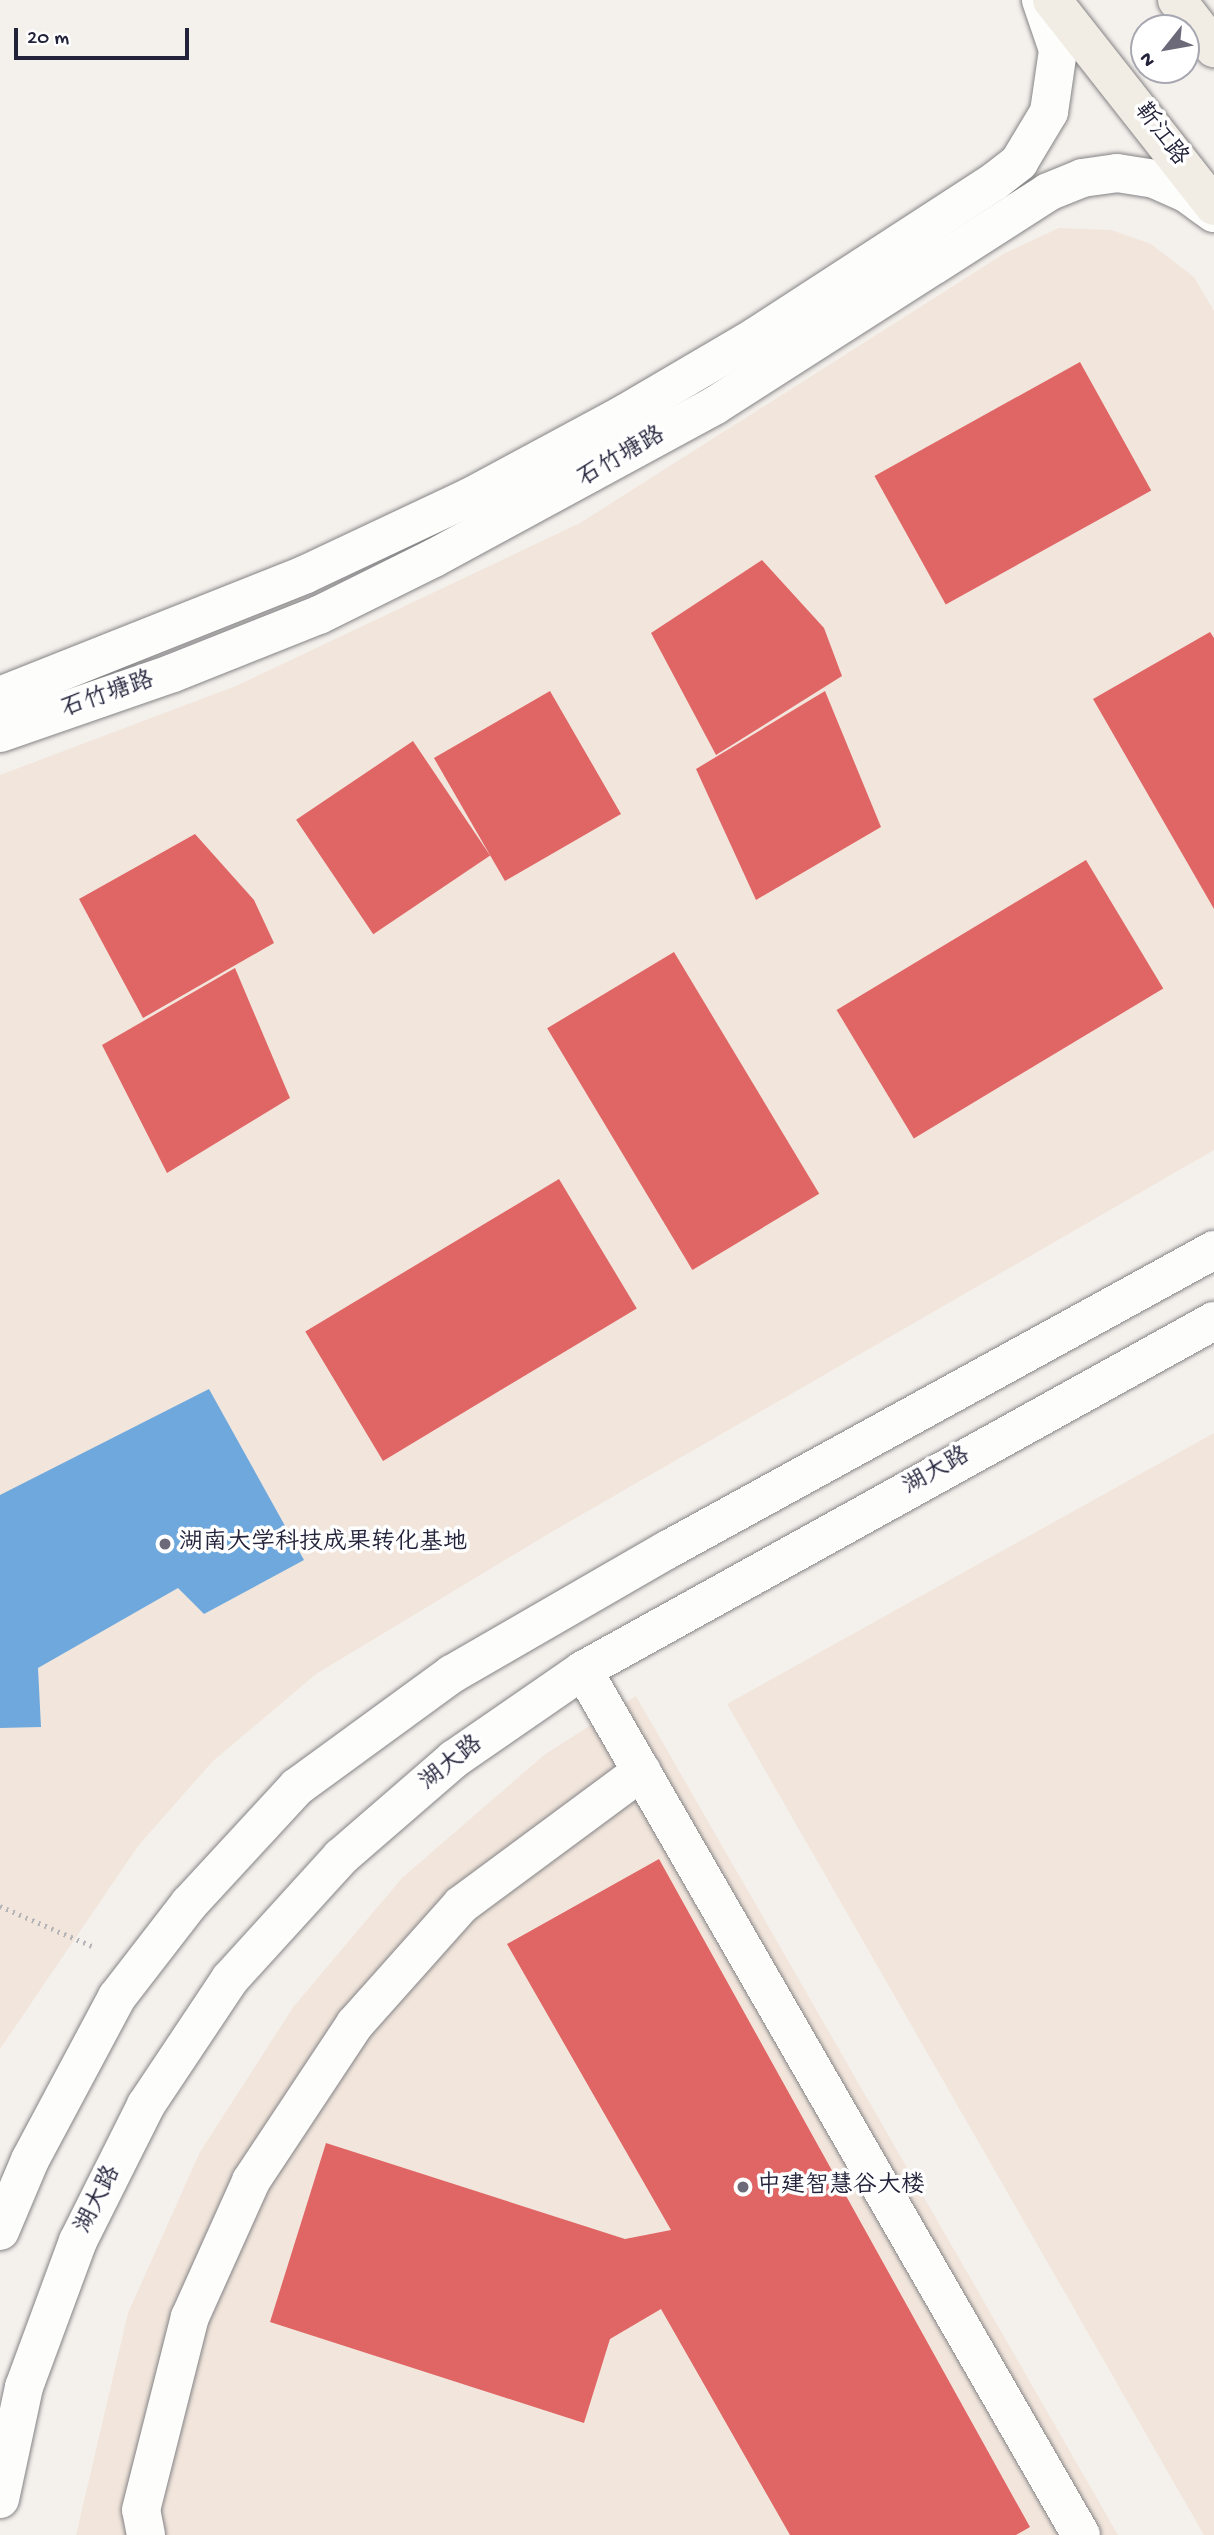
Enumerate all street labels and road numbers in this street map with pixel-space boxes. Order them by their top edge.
street label: 靳江路 [1127,98,1193,172]
street label: 石竹塘路 [573,422,671,494]
street label: 石竹塘路 [58,667,158,725]
street label: 湖大路 [899,1442,975,1502]
street label: 湖大路 [415,1730,489,1798]
street label: 湖大路 [70,2161,128,2239]

